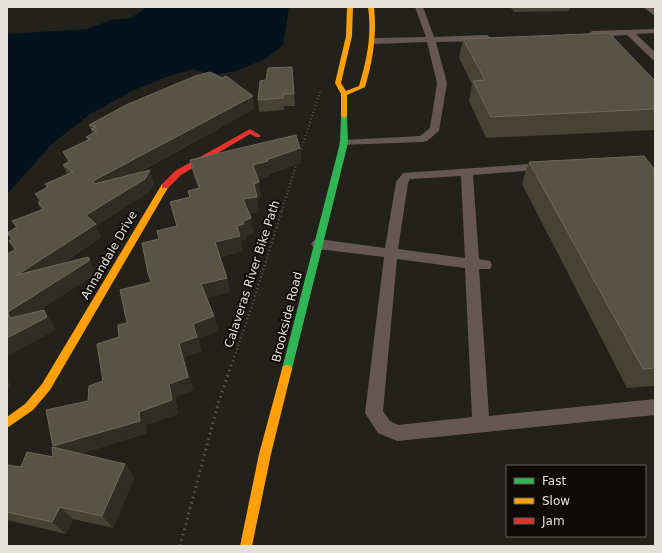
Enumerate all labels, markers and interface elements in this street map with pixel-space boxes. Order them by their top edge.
street label: Calaveras River Bike Path [222,199,282,349]
street label: Annandale Drive [78,208,140,302]
street label: Brookside Road [269,270,305,364]
legend [506,465,646,537]
text: Fast [542,474,566,488]
text: Slow [542,494,570,508]
text: Jam [541,514,565,528]

